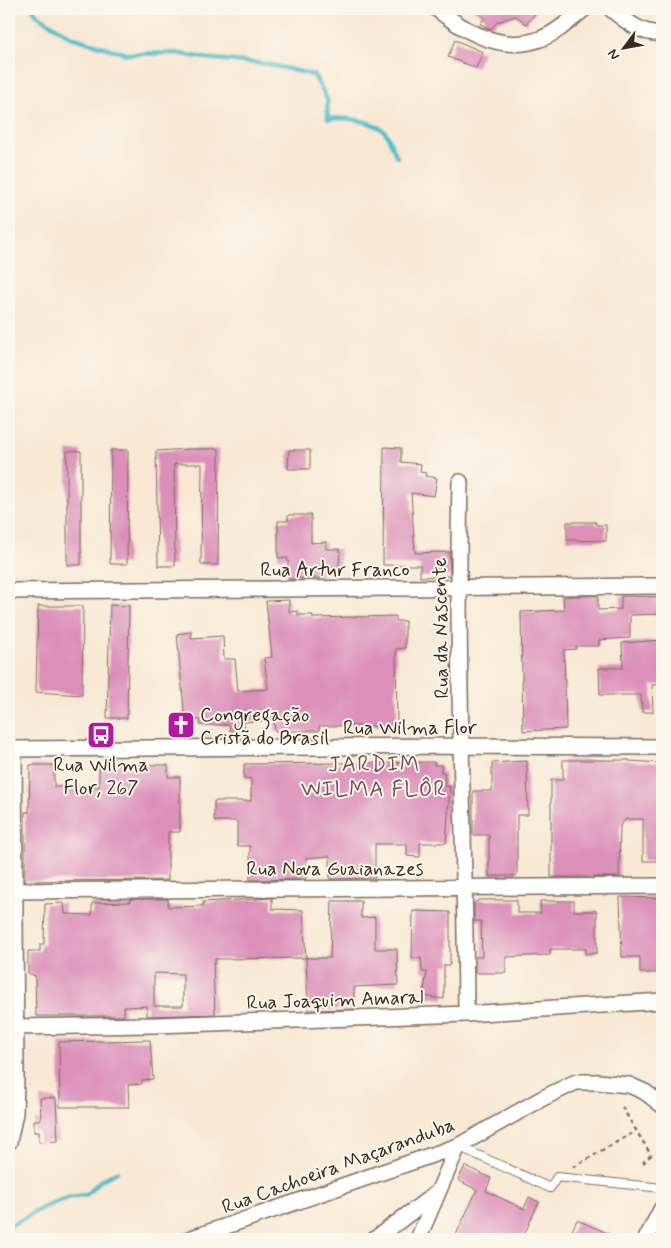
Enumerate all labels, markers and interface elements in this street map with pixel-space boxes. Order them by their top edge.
north arrow [598,22,648,72]
text: N [604,46,624,63]
street label: Rua Artur Franco [260,557,410,584]
street label: Rua da Nascente [427,557,456,699]
place label: Congregação Cristã do Brasil [200,702,329,752]
church icon: Congregação Cristã do Brasil [166,710,196,740]
street label: Rua Wilma Flor [343,715,478,742]
bus stop icon: Rua Wilma Flor, 267 [86,720,116,750]
district label: JARDIM WILMA FLÔR [301,751,447,804]
place label: Rua Wilma Flor, 267 [53,752,149,802]
street label: Rua Nova Guaianazes [246,856,424,883]
street label: Rua Joaquim Amaral [246,984,424,1017]
street label: Rua Cachoeira Maçaranduba [218,1112,459,1221]

